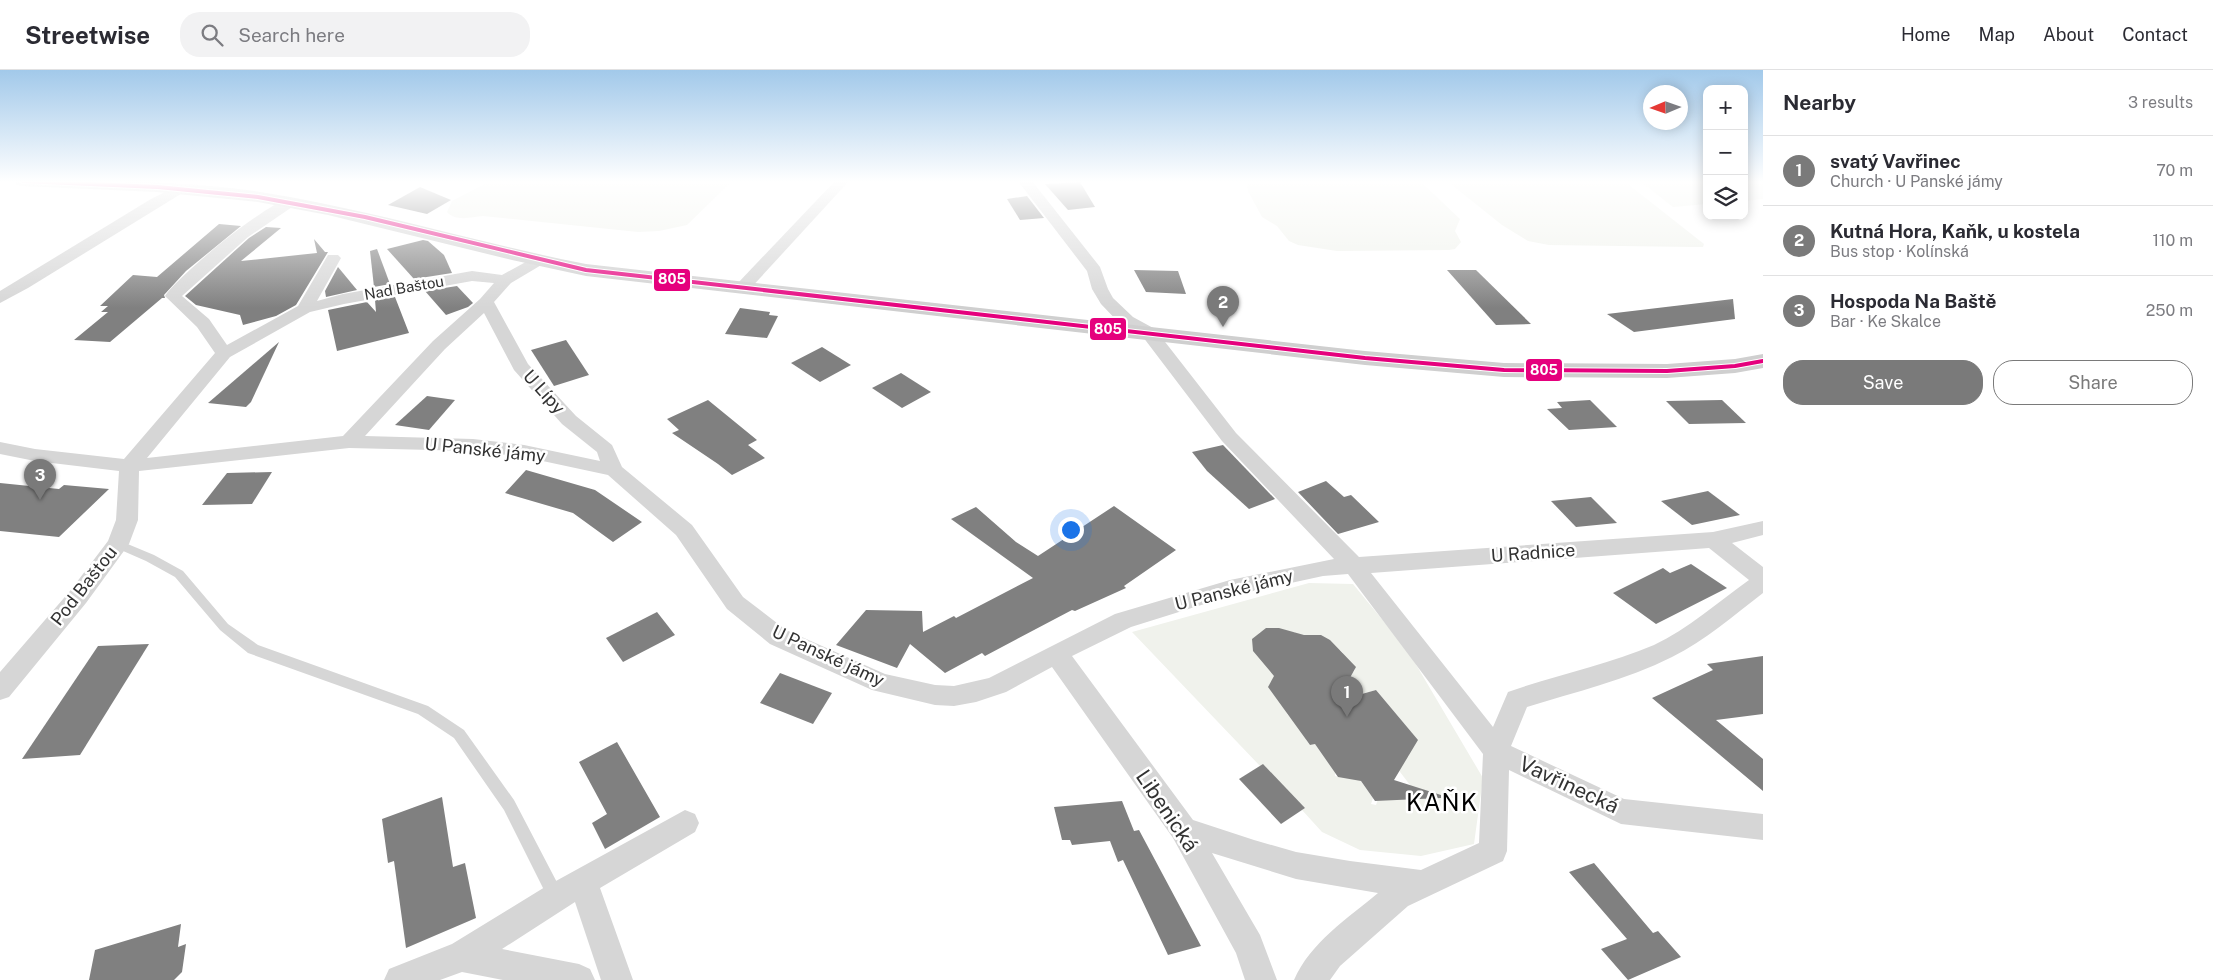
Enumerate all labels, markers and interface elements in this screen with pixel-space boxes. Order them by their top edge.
search box [180,12,530,57]
text: Streetwise [25,21,150,49]
icon: search [198,21,226,49]
text: Search here [238,24,345,46]
text: Home [1901,24,1951,45]
text: Map [1979,24,2015,45]
text: About [2043,24,2094,45]
text: Contact [2122,24,2188,45]
north arrow [1643,85,1688,130]
map controls [1703,85,1748,220]
button: + [1703,85,1748,130]
text: Nearby [1783,90,1856,115]
text: 3 results [2128,93,2193,112]
button: − [1703,130,1748,175]
text: svatý Vavřinec [1830,150,1961,172]
text: 1 [1796,161,1802,180]
text: 70 m [2156,161,2193,180]
text: Church · U Panské jámy [1830,172,2003,191]
button: layers [1703,175,1748,220]
text: Kutná Hora, Kaňk, u kostela [1830,220,2080,242]
text: 2 [1794,231,1804,250]
text: 110 m [2152,231,2193,250]
text: Bus stop · Kolínská [1830,242,1969,261]
line badge: 805 [653,268,691,292]
text: 805 [658,271,686,287]
street label: Nad Baštou [363,272,445,303]
pin: 2 [1207,286,1239,327]
text: Hospoda Na Baště [1830,290,1996,312]
text: 3 [1794,301,1804,320]
text: 250 m [2146,301,2193,320]
text: Bar · Ke Skalce [1830,312,1941,331]
line badge: 805 [1089,317,1127,341]
text: 805 [1094,321,1122,337]
line badge: 805 [1525,358,1563,382]
button: Save [1783,360,1983,405]
button: Share [1993,360,2193,405]
text: 805 [1530,362,1558,378]
street label: U Lípy [519,365,570,418]
street label: U Panské jámy [424,433,547,466]
pin: 3 [24,459,56,500]
your location [1058,517,1084,543]
street label: U Radnice [1490,539,1576,566]
street label: Pod Baštou [46,542,121,630]
street label: U Panské jámy [1172,565,1296,614]
street label: U Panské jámy [769,620,888,691]
pin: 1 [1331,676,1363,717]
street label: Vavřinecká [1515,751,1623,818]
street label: Libenická [1131,765,1204,857]
district label: KAŇK [1406,788,1478,816]

